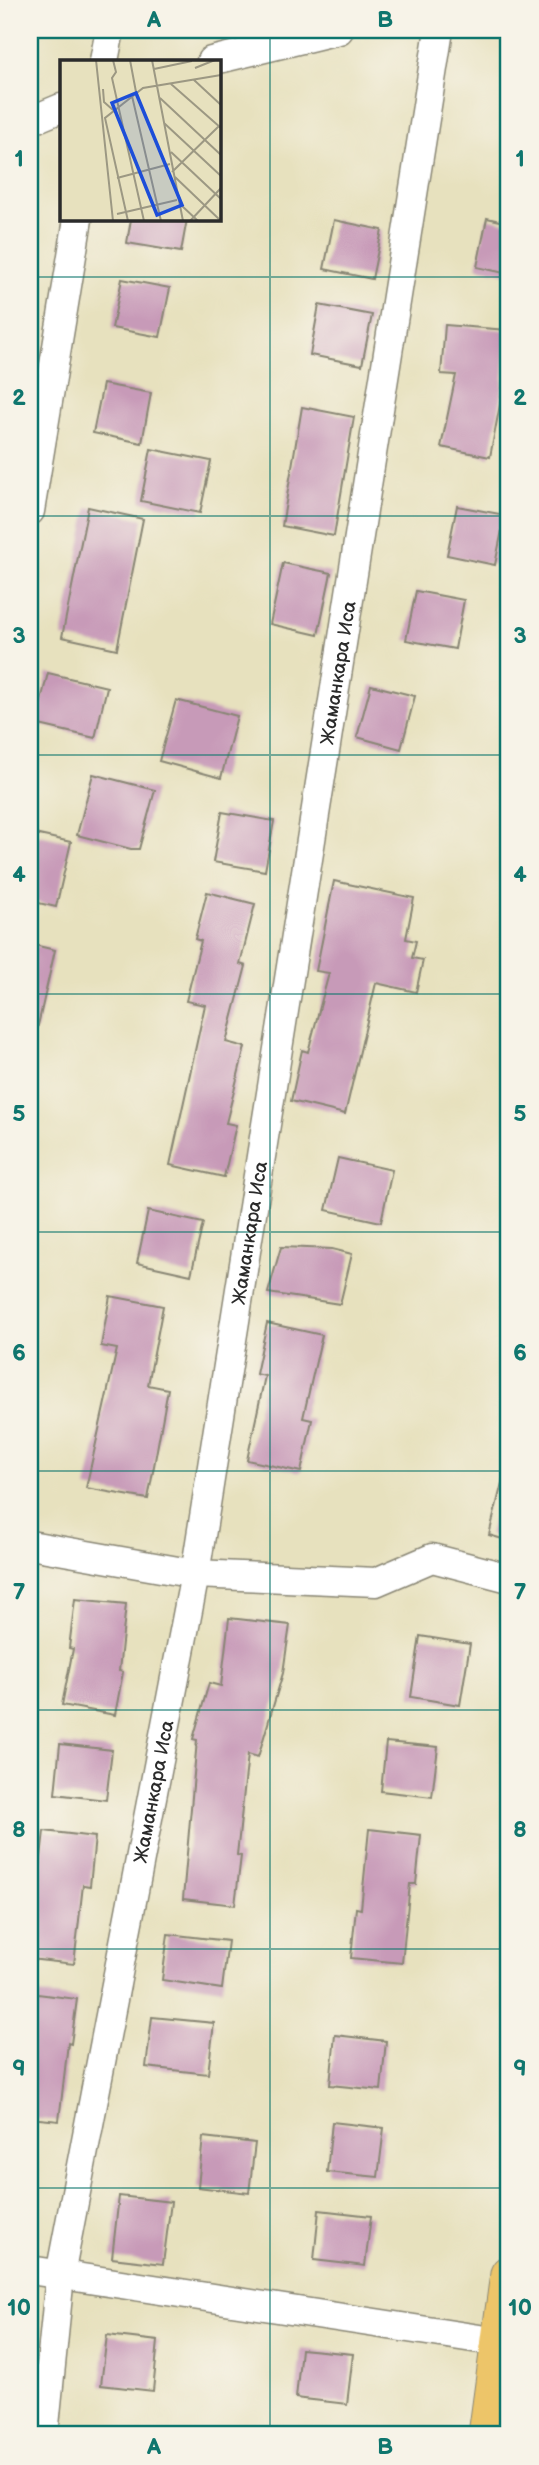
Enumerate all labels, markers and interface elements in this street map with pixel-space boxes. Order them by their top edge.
text: A [146,6,162,34]
text: B [377,6,393,34]
inset map [60,60,220,220]
text: 1 [14,145,24,173]
text: 1 [515,145,525,173]
text: 2 [12,384,26,412]
text: 2 [513,384,527,412]
street label: Жаманкара Иса [316,600,362,747]
text: 3 [12,622,26,650]
text: 3 [513,622,527,650]
text: 4 [12,861,26,889]
text: 4 [513,861,527,889]
text: 5 [12,1100,26,1128]
text: 5 [513,1100,527,1128]
street label: Жаманкара Иса [228,1160,273,1307]
text: 6 [12,1339,26,1367]
text: 6 [513,1339,527,1367]
text: 7 [13,1578,26,1606]
text: 7 [514,1578,527,1606]
street label: Жаманкара Иса [130,1719,180,1865]
text: 8 [12,1816,26,1844]
text: 8 [513,1816,527,1844]
text: 9 [12,2055,26,2083]
text: 9 [513,2055,527,2083]
text: 10 [7,2294,31,2322]
text: 10 [508,2294,532,2322]
text: A [146,2433,162,2461]
text: B [377,2433,393,2461]

